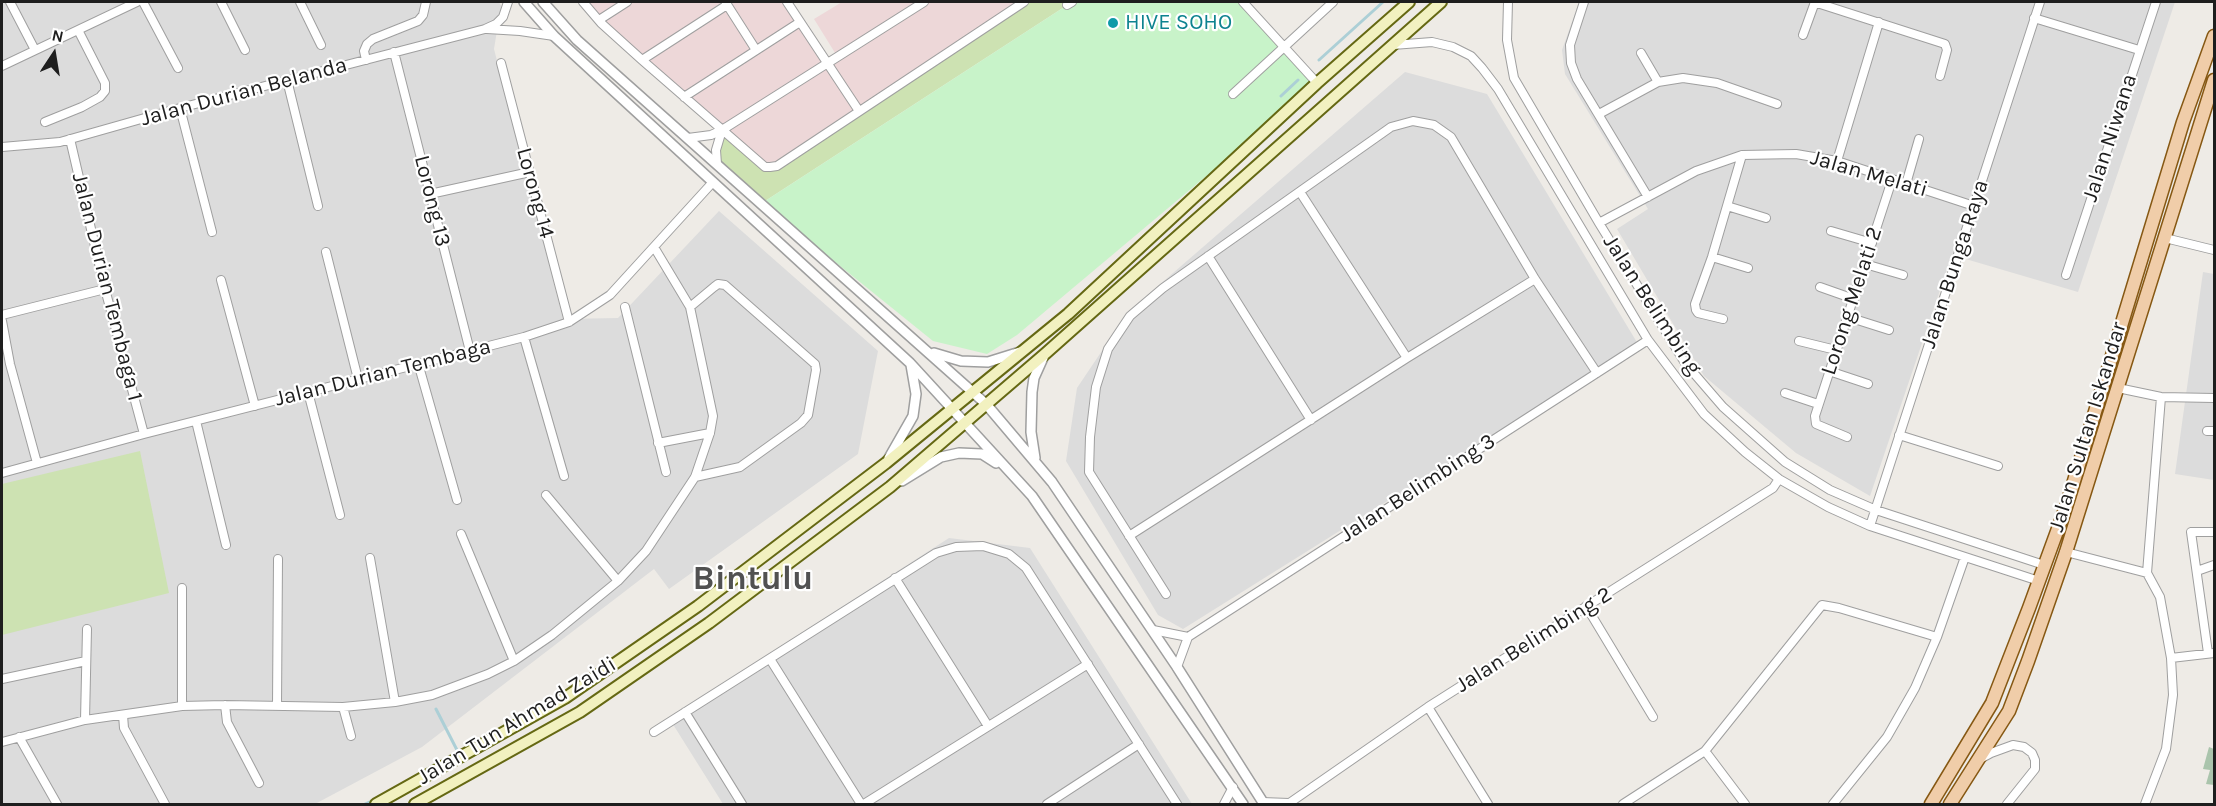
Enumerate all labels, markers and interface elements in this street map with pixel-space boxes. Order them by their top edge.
place label: HIVE SOHO [1125,10,1232,36]
marker: HIVE SOHO [1106,16,1120,30]
north arrow [24,24,84,84]
text: N [50,25,65,46]
street label: Jalan Durian Belanda [138,52,350,132]
street label: Jalan Niwana [2077,71,2143,205]
street label: Lorong 14 [510,145,560,241]
street label: Jalan Melati [1807,145,1931,203]
street label: Lorong 13 [408,152,456,250]
street label: Jalan Durian Tembaga 1 [66,170,148,404]
street label: Jalan Bunga Raya [1915,176,1995,352]
street label: Lorong Melati 2 [1816,224,1888,378]
street label: Jalan Belimbing [1597,230,1707,380]
street label: Jalan Sultan Iskandar [2044,319,2132,535]
street label: Jalan Durian Tembaga [272,333,494,413]
street label: Jalan Belimbing 3 [1336,428,1500,548]
district label: Bintulu [693,559,813,599]
street label: Jalan Belimbing 2 [1451,581,1617,699]
street label: Jalan Tun Ahmad Zaidi [413,651,621,791]

